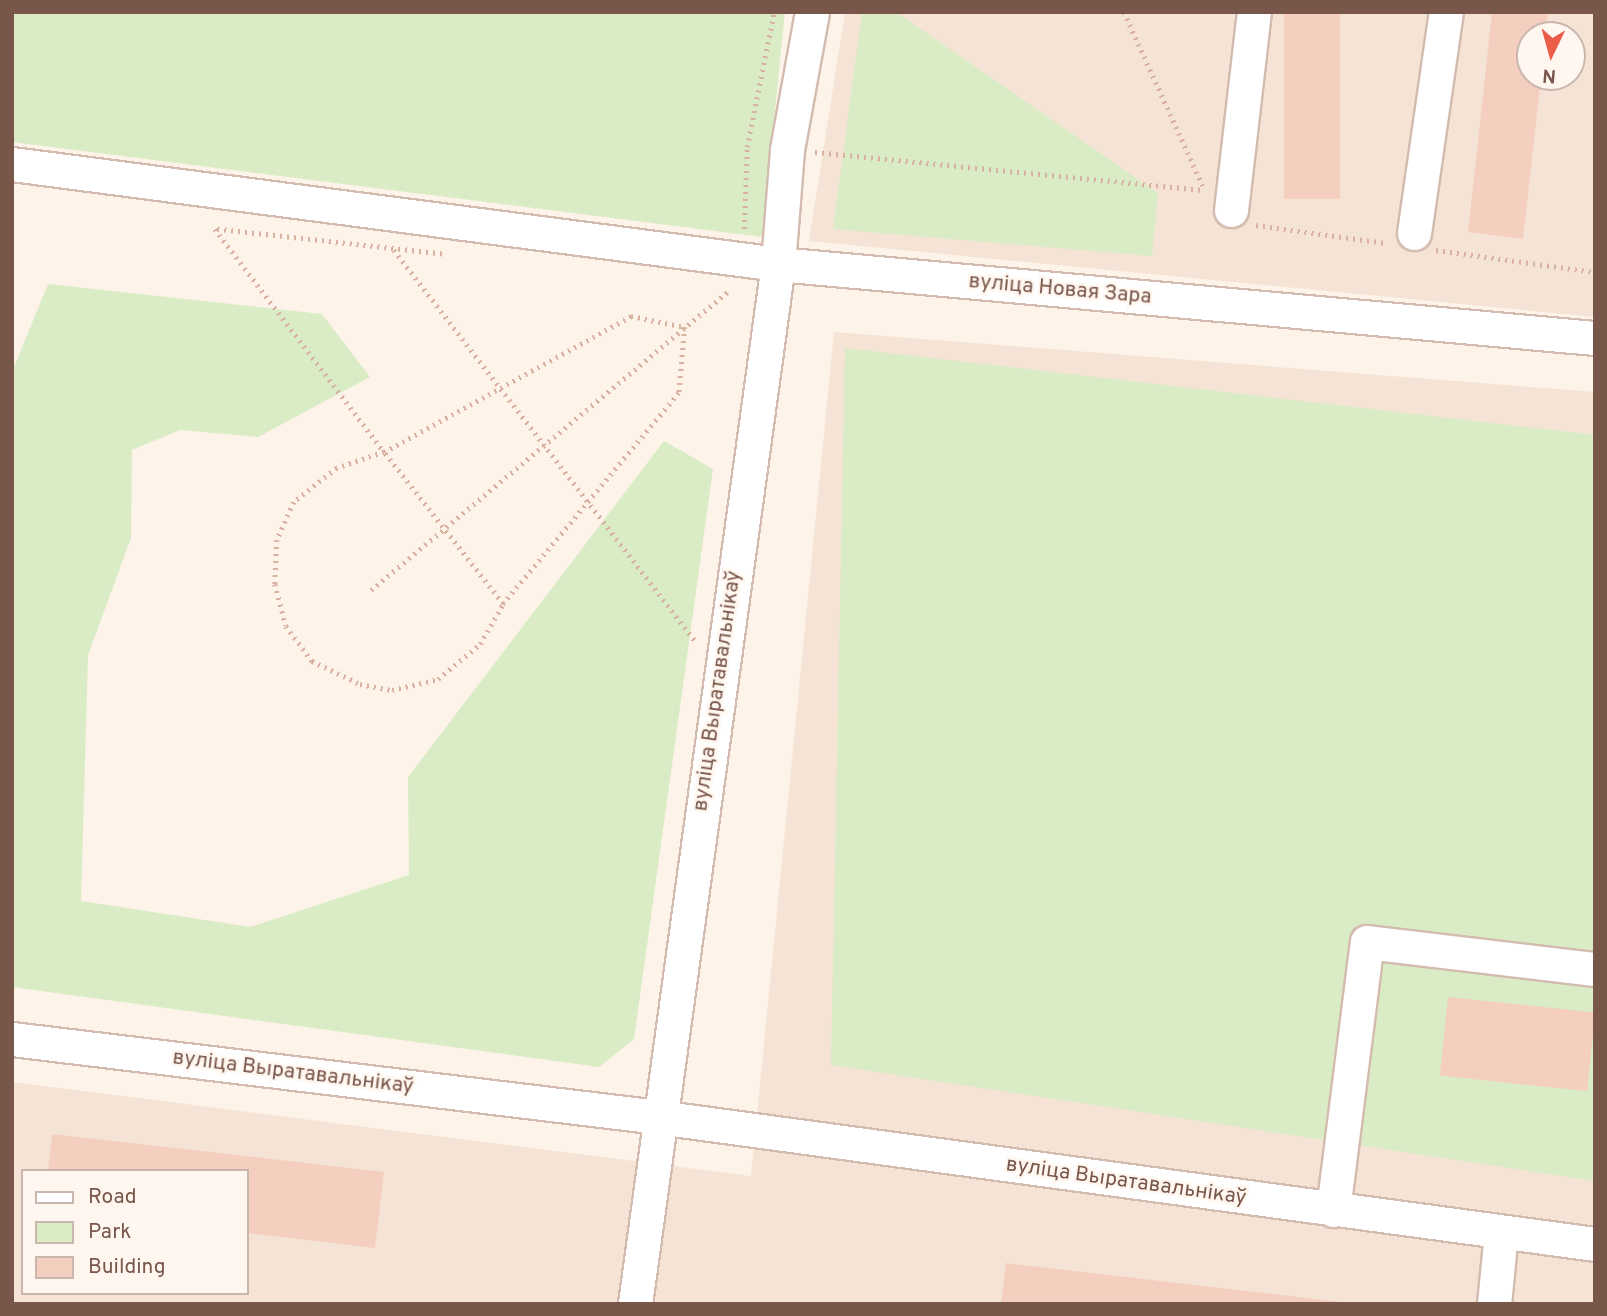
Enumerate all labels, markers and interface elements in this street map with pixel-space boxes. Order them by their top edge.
north arrow [1516,21,1586,91]
text: N [1541,62,1557,87]
street label: вуліца Новая Зара [967,269,1153,311]
street label: вуліца Выратавальнікаў [689,569,747,813]
street label: вуліца Выратавальнікаў [171,1046,415,1100]
street label: вуліца Выратавальнікаў [1004,1153,1248,1211]
legend [21,1169,248,1295]
text: Road [88,1184,137,1211]
text: Park [88,1219,131,1246]
text: Building [88,1254,166,1281]

